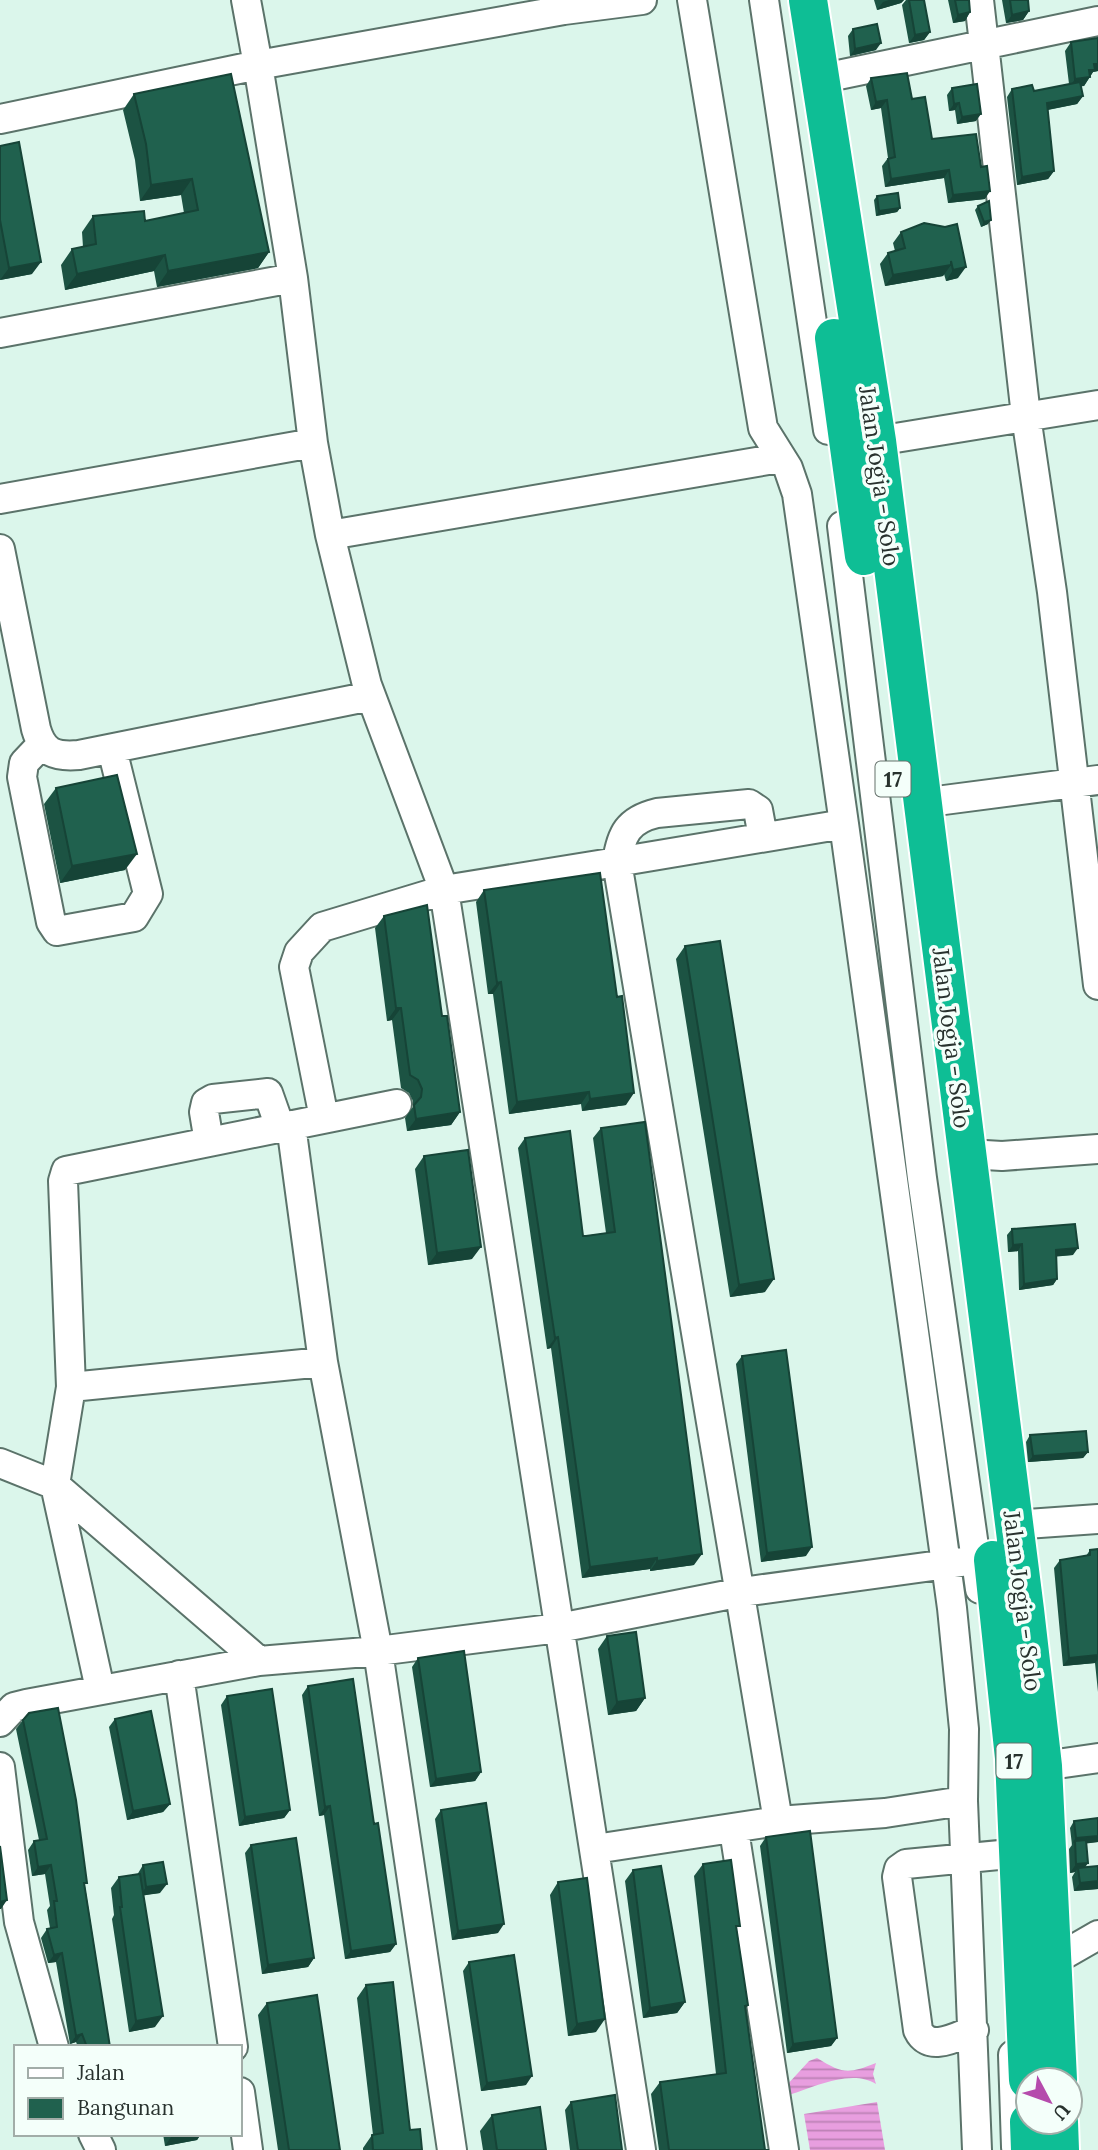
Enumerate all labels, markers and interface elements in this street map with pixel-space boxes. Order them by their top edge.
street label: Jalan Jogja - Solo [853,383,907,568]
road number: 17 [876,762,910,796]
street label: Jalan Jogja - Solo [926,945,977,1130]
street label: Jalan Jogja - Solo [997,1508,1048,1693]
road number: 17 [996,1744,1032,1778]
legend [14,2045,242,2136]
text: Jalan [76,2059,125,2086]
north arrow [1014,2066,1084,2136]
text: Bangunan [77,2094,174,2121]
text: U [1048,2099,1076,2125]

